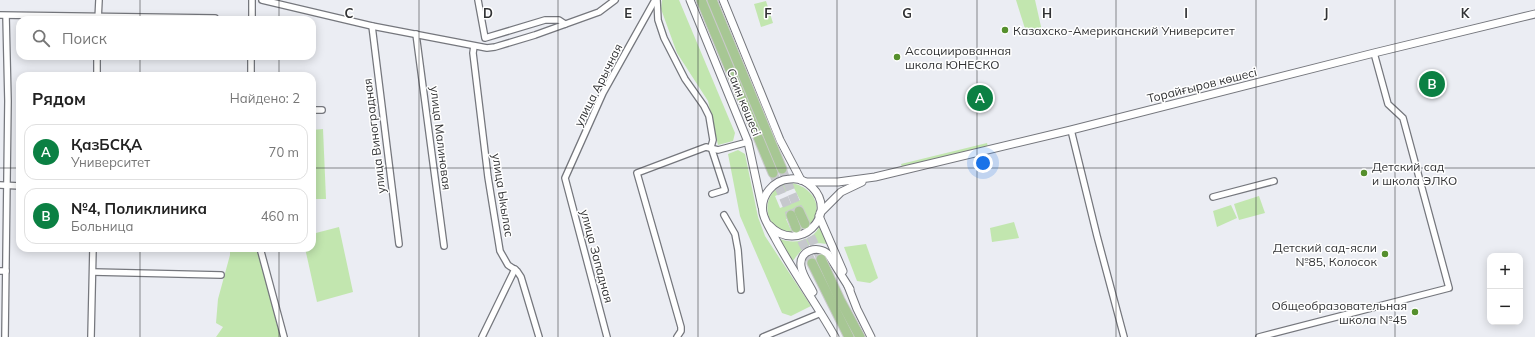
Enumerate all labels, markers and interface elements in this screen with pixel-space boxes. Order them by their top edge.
text: C [345,5,354,21]
text: D [483,5,493,21]
text: E [624,5,632,21]
text: F [764,5,772,21]
text: G [902,5,912,21]
text: H [1042,5,1052,21]
text: I [1184,5,1188,21]
text: J [1324,5,1328,21]
text: K [1461,5,1471,21]
search box [16,16,316,60]
place label: Казахско-Американский Университет [1013,23,1235,38]
marker: Казахско-Американский Университет [1000,25,1010,35]
icon: search [30,27,52,49]
text: Поиск [62,29,107,48]
street label: улица Арычная [571,41,625,129]
place label: Ассоциированная школа ЮНЕСКО [905,43,1011,72]
marker: Ассоциированная школа ЮНЕСКО [892,52,902,62]
street label: Торайғыров көшесі [1146,64,1258,106]
street label: Саин көшесі [724,66,764,138]
pin: B [1419,69,1445,99]
street label: улица Виноградная [359,78,389,194]
pin: A [967,83,993,113]
street label: улица Малиновая [427,85,455,191]
text: Рядом [32,88,86,109]
text: Найдено: 2 [230,90,300,106]
text: ҚазБСҚА [71,135,142,154]
text: A [41,144,51,160]
text: 70 m [269,144,299,160]
street label: улица Ыкылас [489,152,517,238]
your location [973,153,993,173]
text: Университет [71,154,150,170]
place label: Детский сад и школа ЭЛКО [1372,159,1457,188]
marker: Детский сад и школа ЭЛКО [1359,168,1369,178]
text: №4, Поликлиника [71,199,207,218]
text: B [42,208,50,224]
text: 460 m [261,208,299,224]
street label: улица Западная [577,208,617,304]
text: Больница [71,218,133,234]
place label: Детский сад-ясли №85, Колосок [1273,240,1378,269]
marker: Детский сад-ясли №85, Колосок [1380,249,1390,259]
map controls [1487,253,1523,325]
button: + [1487,253,1523,289]
button: − [1487,289,1523,325]
place label: Общеобразовательная школа №45 [1272,298,1407,327]
marker: Общеобразовательная школа №45 [1410,307,1420,317]

